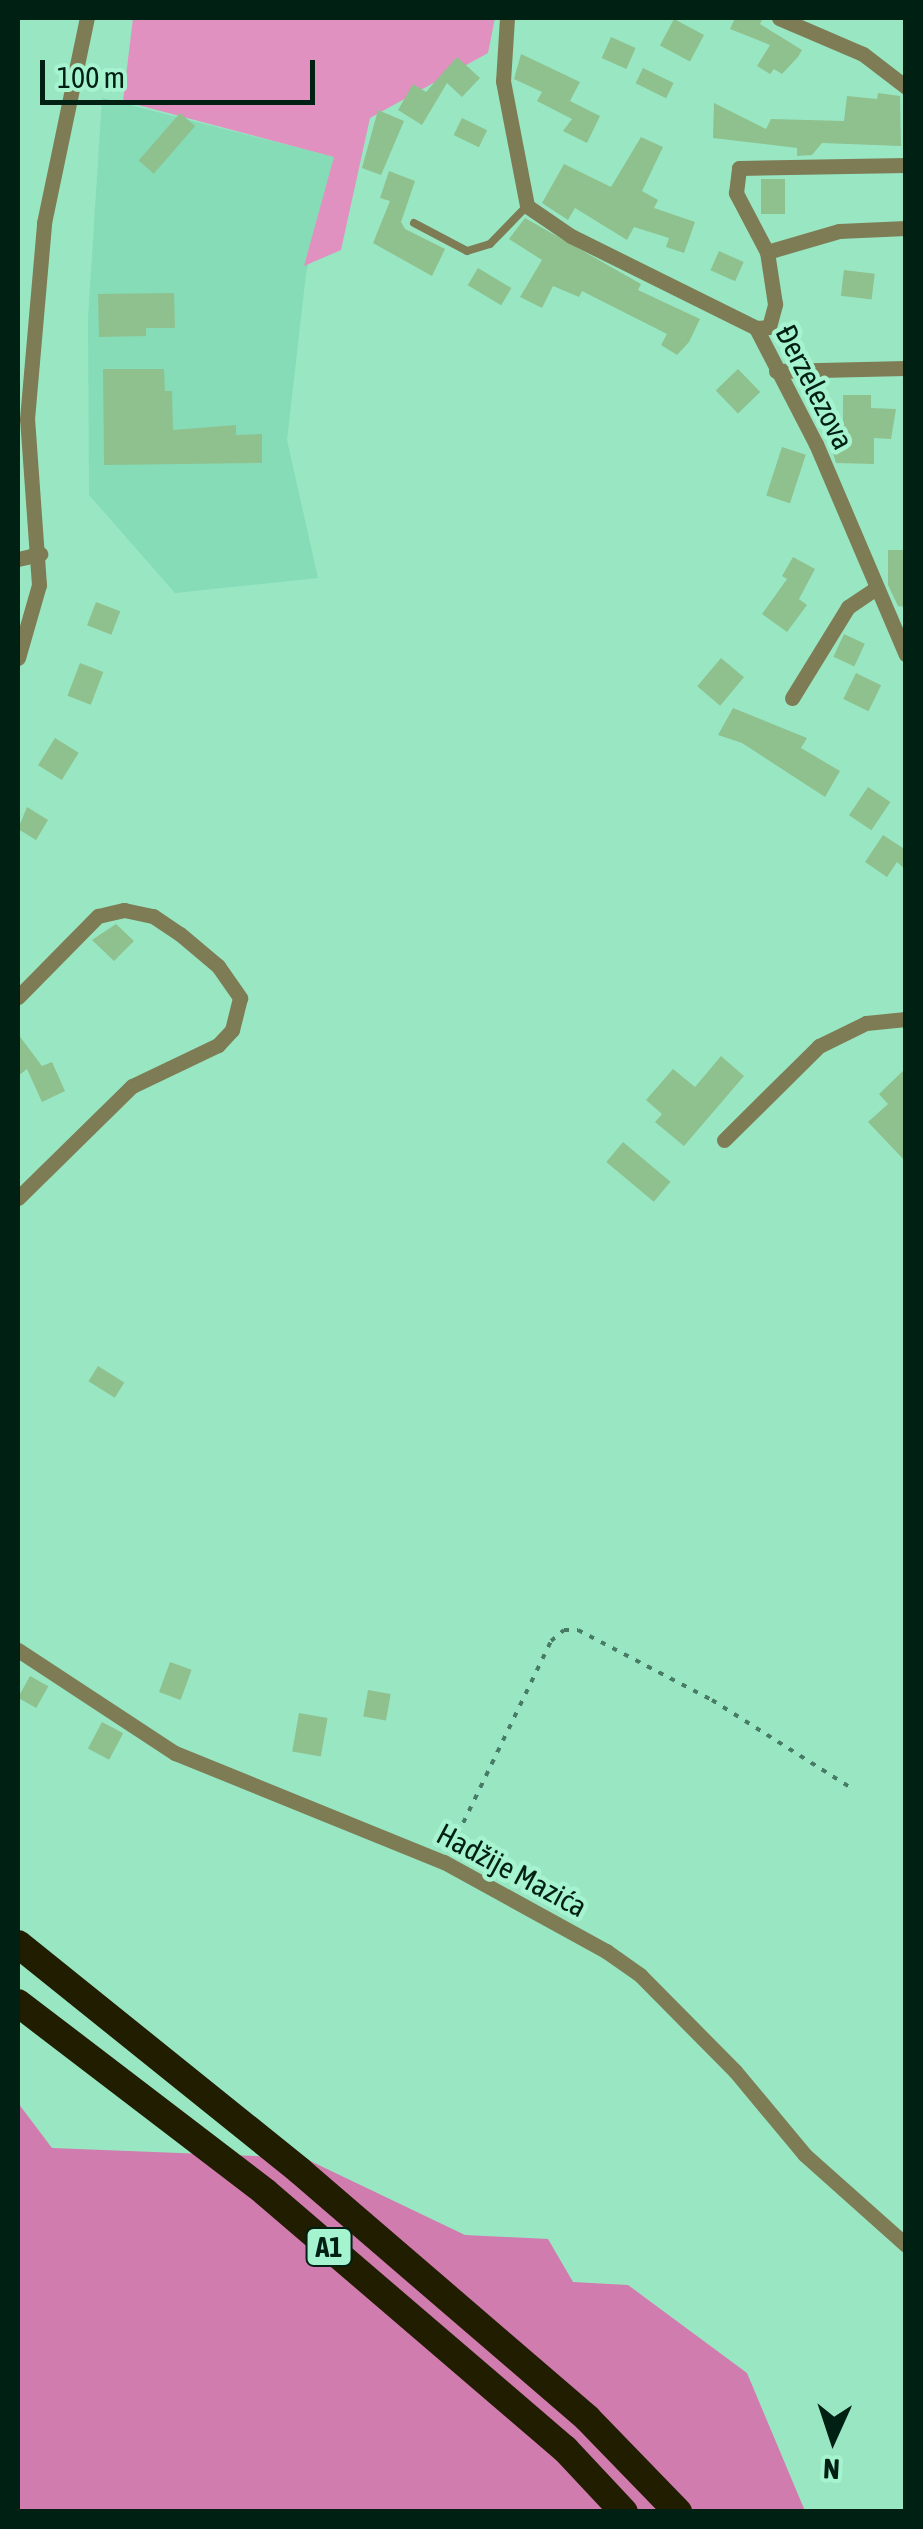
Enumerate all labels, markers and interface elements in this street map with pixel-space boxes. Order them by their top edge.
scale bar [45,40,320,102]
text: 100 m [57,60,125,94]
street label: Đerzelezova [768,319,862,455]
street label: Hadžije Mazića [431,1815,593,1925]
road number: A1 [304,2224,354,2270]
north arrow [783,2389,883,2489]
text: N [822,2453,841,2485]

